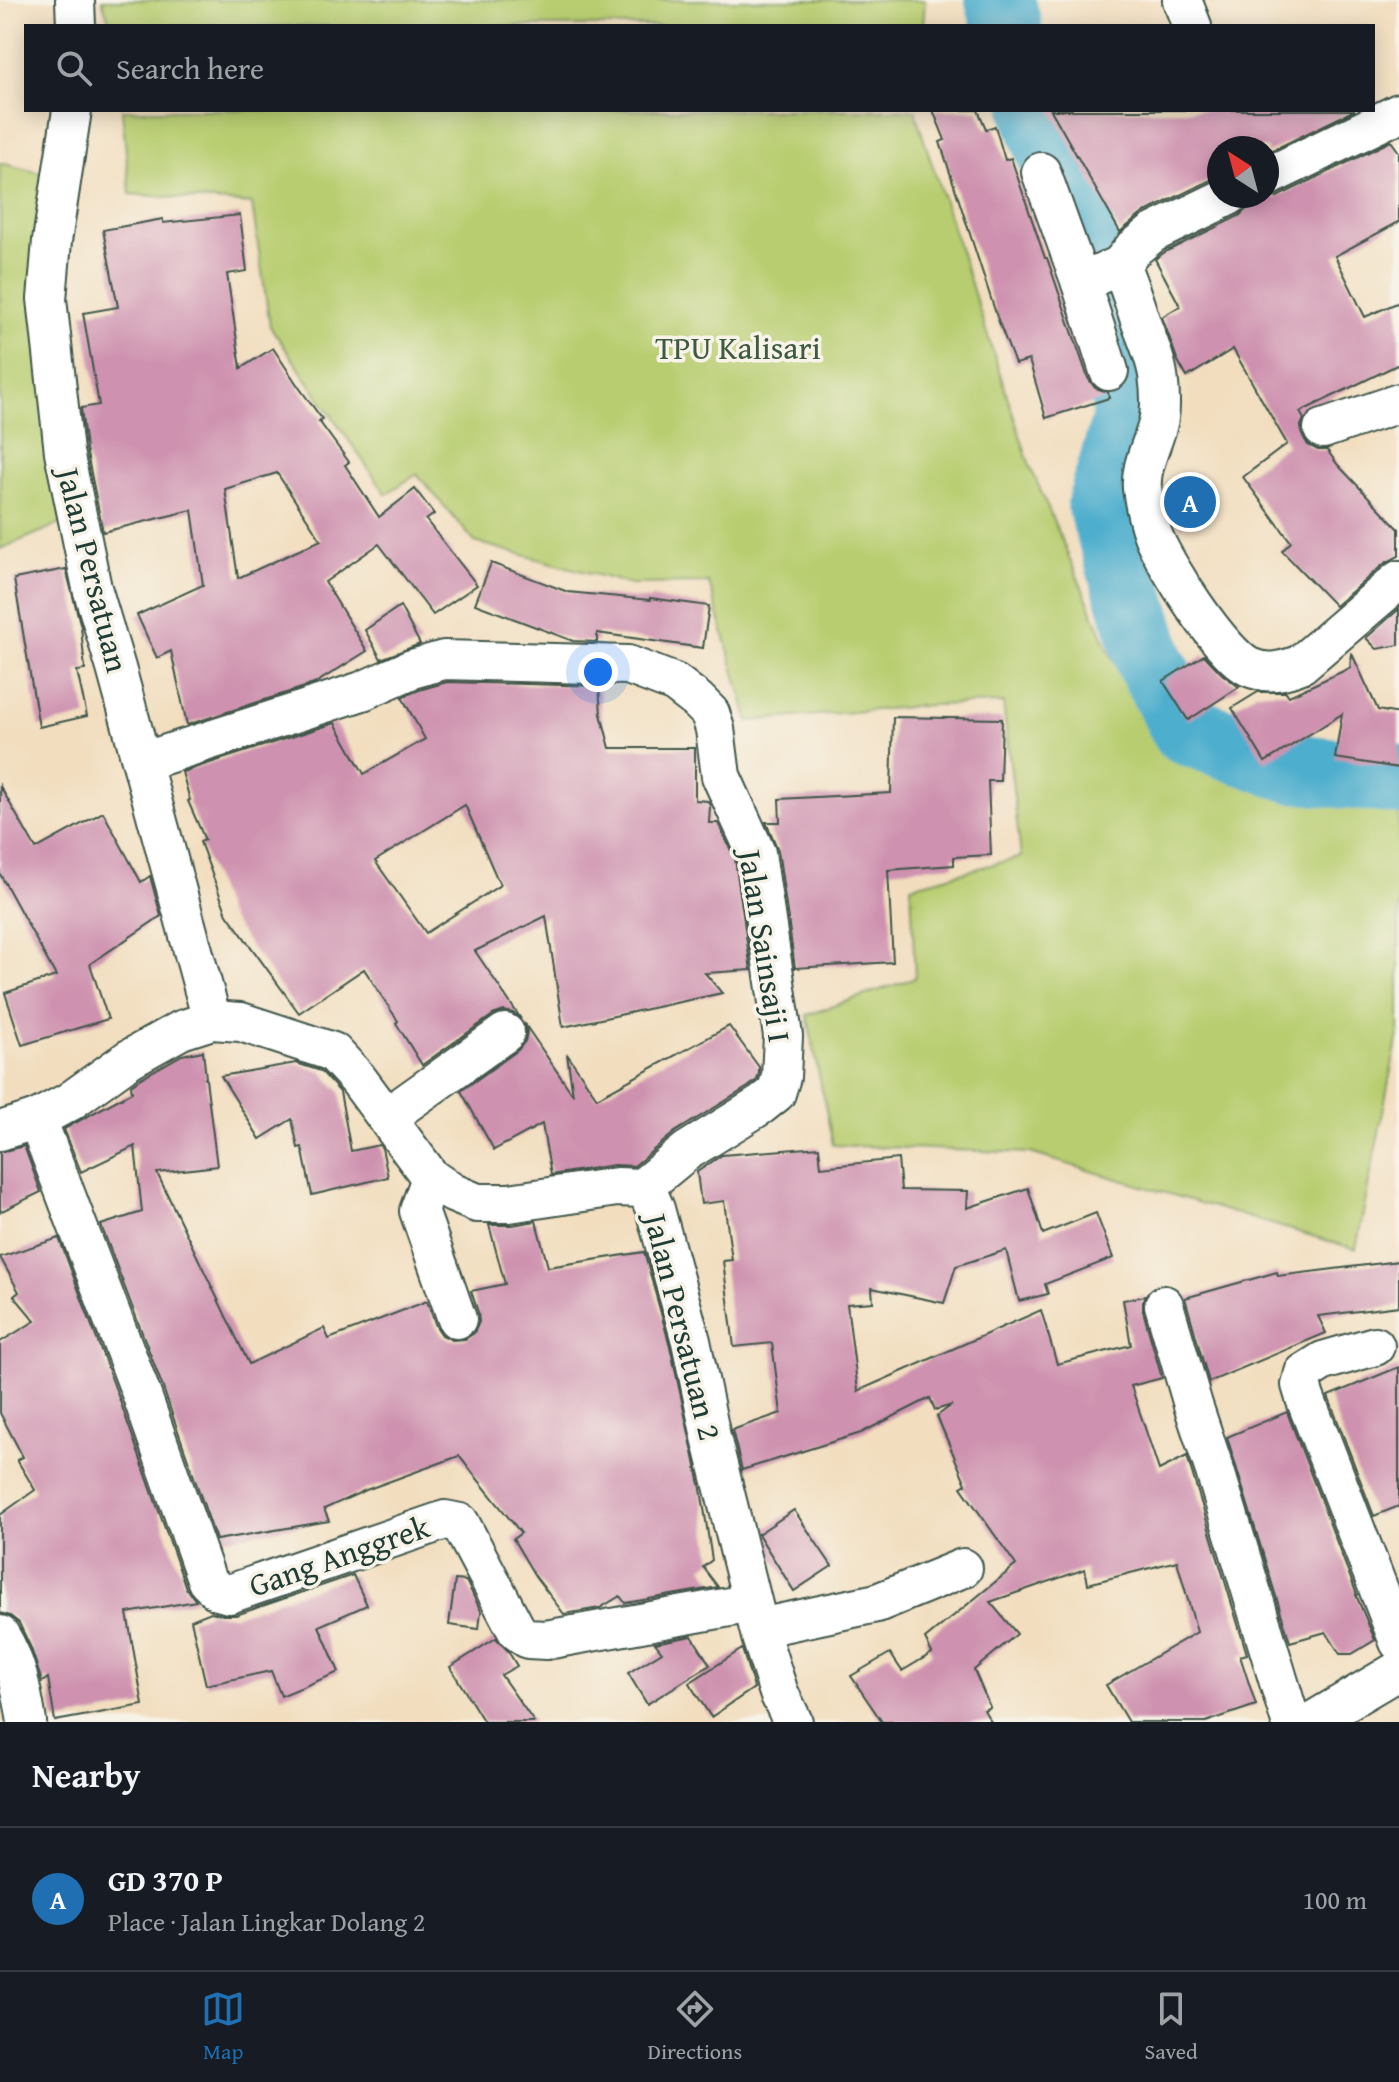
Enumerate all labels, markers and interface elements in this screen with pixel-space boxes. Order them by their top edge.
search box [24,24,1375,112]
icon: search [52,46,96,90]
text: Search here [116,46,264,90]
north arrow [1207,136,1279,208]
park label: TPU Kalisari [655,324,821,371]
street label: Jalan Persatuan [44,459,142,677]
pin: A [1164,472,1216,532]
your location [578,652,618,692]
street label: Jalan Sainsaji I [726,842,804,1046]
street label: Jalan Persatuan 2 [632,1205,734,1445]
street label: Gang Anggrek [242,1502,436,1608]
text: Nearby [32,1750,141,1799]
text: GD 370 P [108,1858,223,1902]
text: A [50,1880,66,1919]
text: 100 m [1302,1880,1367,1919]
text: Place · Jalan Lingkar Dolang 2 [108,1902,425,1941]
tab: Map [201,1987,245,2067]
tab: Directions [648,1987,742,2067]
tab: Saved [1145,1987,1198,2067]

